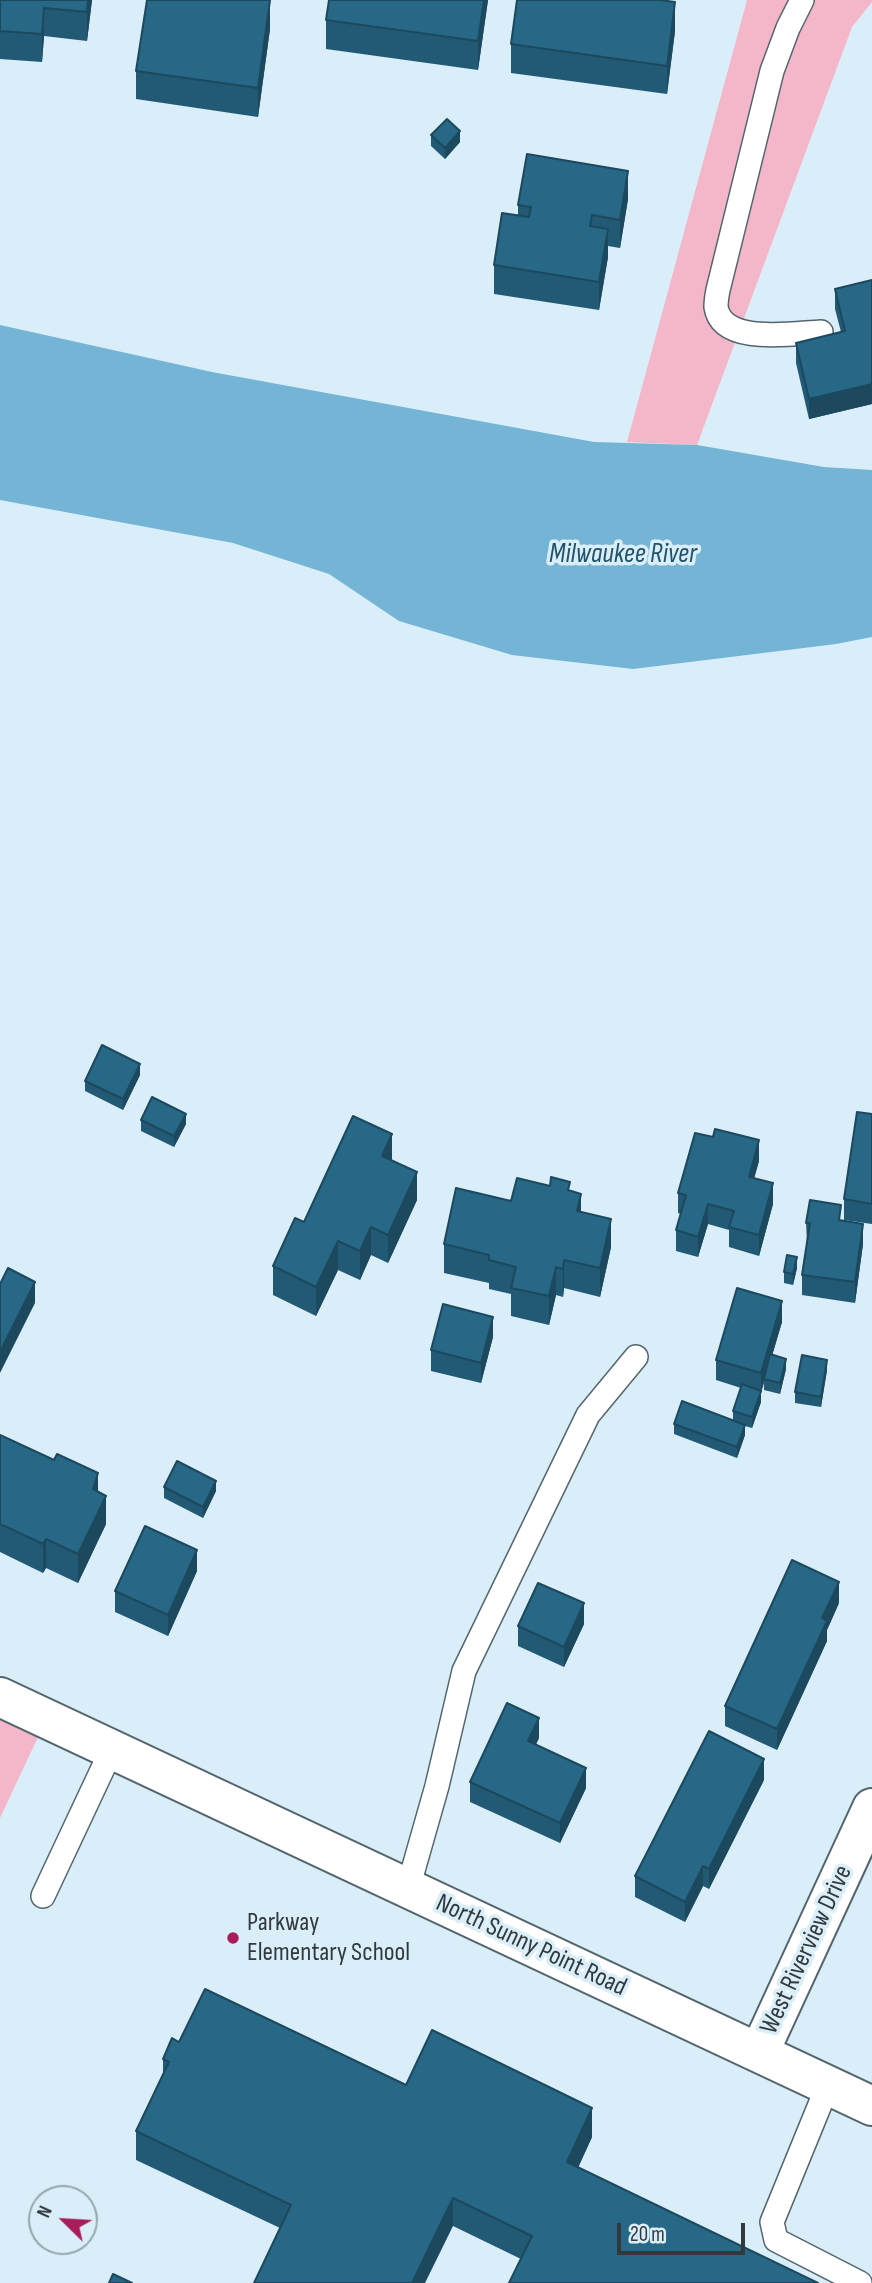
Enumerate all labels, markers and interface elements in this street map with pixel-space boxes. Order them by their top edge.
water label: Milwaukee River [549,538,697,572]
street label: West Riverview Drive [754,1861,860,2039]
street label: North Sunny Point Road [431,1888,631,2004]
place label: Parkway Elementary School [247,1907,410,1968]
marker: Parkway Elementary School [225,1930,241,1946]
north arrow [28,2185,98,2255]
text: N [33,2203,58,2221]
scale bar [620,2210,748,2254]
text: 20 m [630,2222,665,2247]

